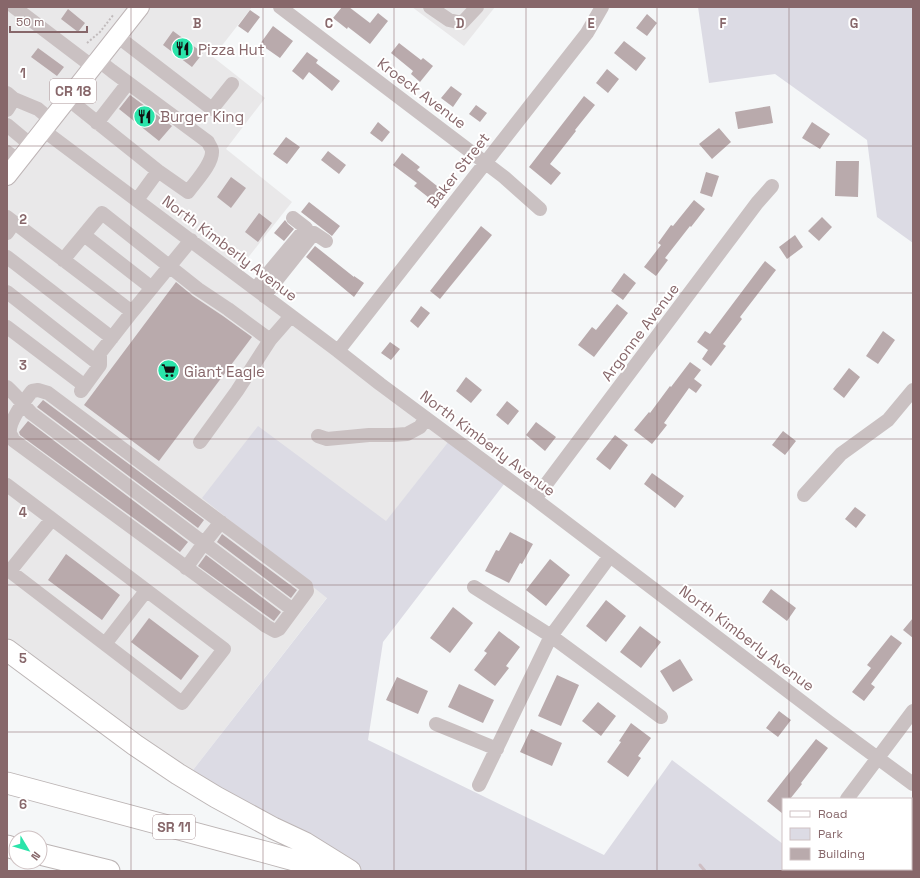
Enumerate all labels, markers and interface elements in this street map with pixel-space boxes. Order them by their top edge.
scale bar [10,8,87,34]
text: 50 m [16,14,44,30]
text: B [193,15,202,32]
text: C [325,15,333,32]
text: D [456,15,465,32]
text: E [587,15,595,32]
text: F [720,15,727,32]
text: G [850,15,858,32]
restaurant icon: Pizza Hut [170,36,196,62]
place label: Pizza Hut [198,40,265,59]
street label: Kroeck Avenue [374,53,470,133]
text: 1 [20,65,26,82]
road number: CR 18 [50,79,96,103]
restaurant icon: Burger King [132,103,158,129]
place label: Burger King [160,107,244,126]
street label: Baker Street [423,128,493,211]
street label: North Kimberly Avenue [159,191,301,305]
text: 2 [19,211,27,228]
street label: Argonne Avenue [597,279,683,385]
text: 3 [19,357,27,374]
supermarket icon: Giant Eagle [156,358,182,384]
place label: Giant Eagle [184,362,265,381]
street label: North Kimberly Avenue [417,386,559,500]
text: 4 [19,504,27,521]
street label: North Kimberly Avenue [676,581,818,695]
text: 5 [19,650,27,667]
text: 6 [19,796,27,813]
legend [782,798,912,870]
text: Road [818,806,847,822]
road number: SR 11 [153,815,195,839]
text: Park [818,826,843,842]
north arrow [8,830,48,870]
text: Building [818,846,865,862]
text: N [28,849,44,863]

